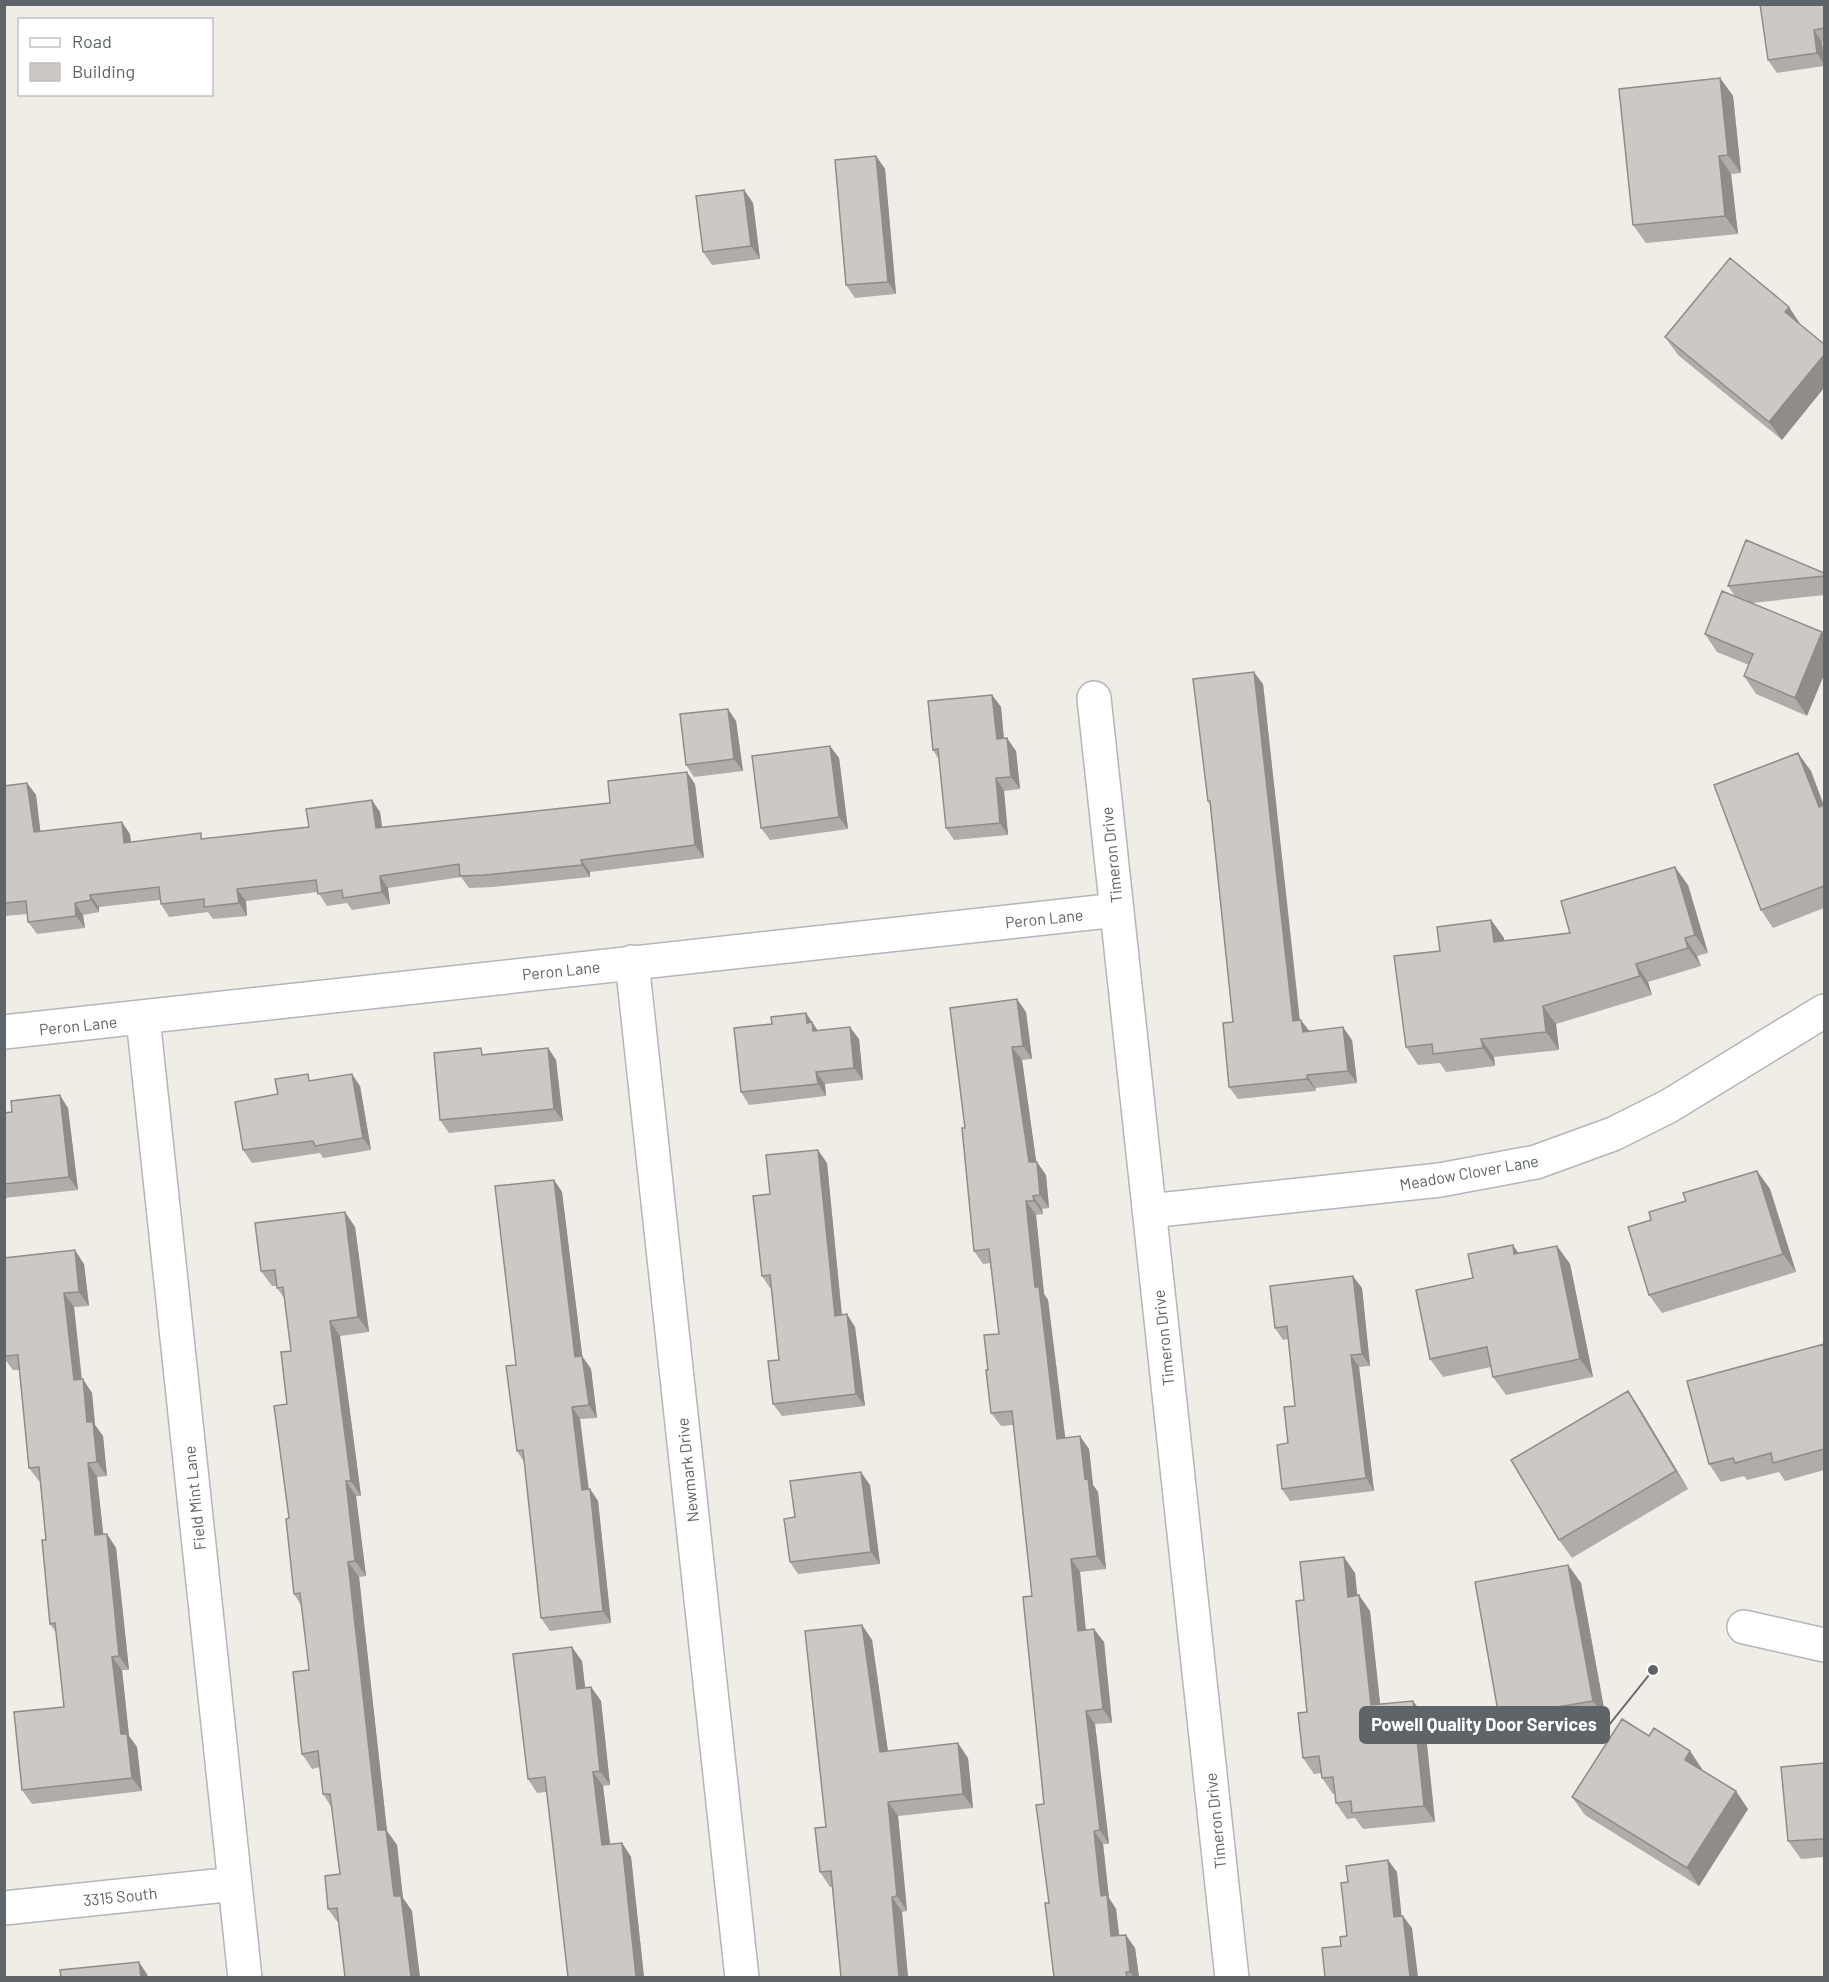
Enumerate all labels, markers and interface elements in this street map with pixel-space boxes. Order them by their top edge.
legend [18,18,213,96]
text: Road [72,30,112,52]
text: Building [72,60,135,82]
street label: Timeron Drive [1097,806,1125,904]
street label: Peron Lane [1004,904,1084,932]
street label: Peron Lane [521,956,601,984]
street label: Peron Lane [38,1011,118,1039]
street label: Meadow Clover Lane [1398,1150,1540,1194]
street label: Timeron Drive [1149,1289,1177,1387]
street label: Newmark Drive [672,1417,702,1523]
street label: Field Mint Lane [179,1445,209,1551]
callout: Powell Quality Door Services [1360,1707,1609,1743]
text: Powell Quality Door Services [1371,1713,1597,1735]
street label: Timeron Drive [1201,1772,1229,1870]
street label: 3315 South [82,1883,158,1909]

